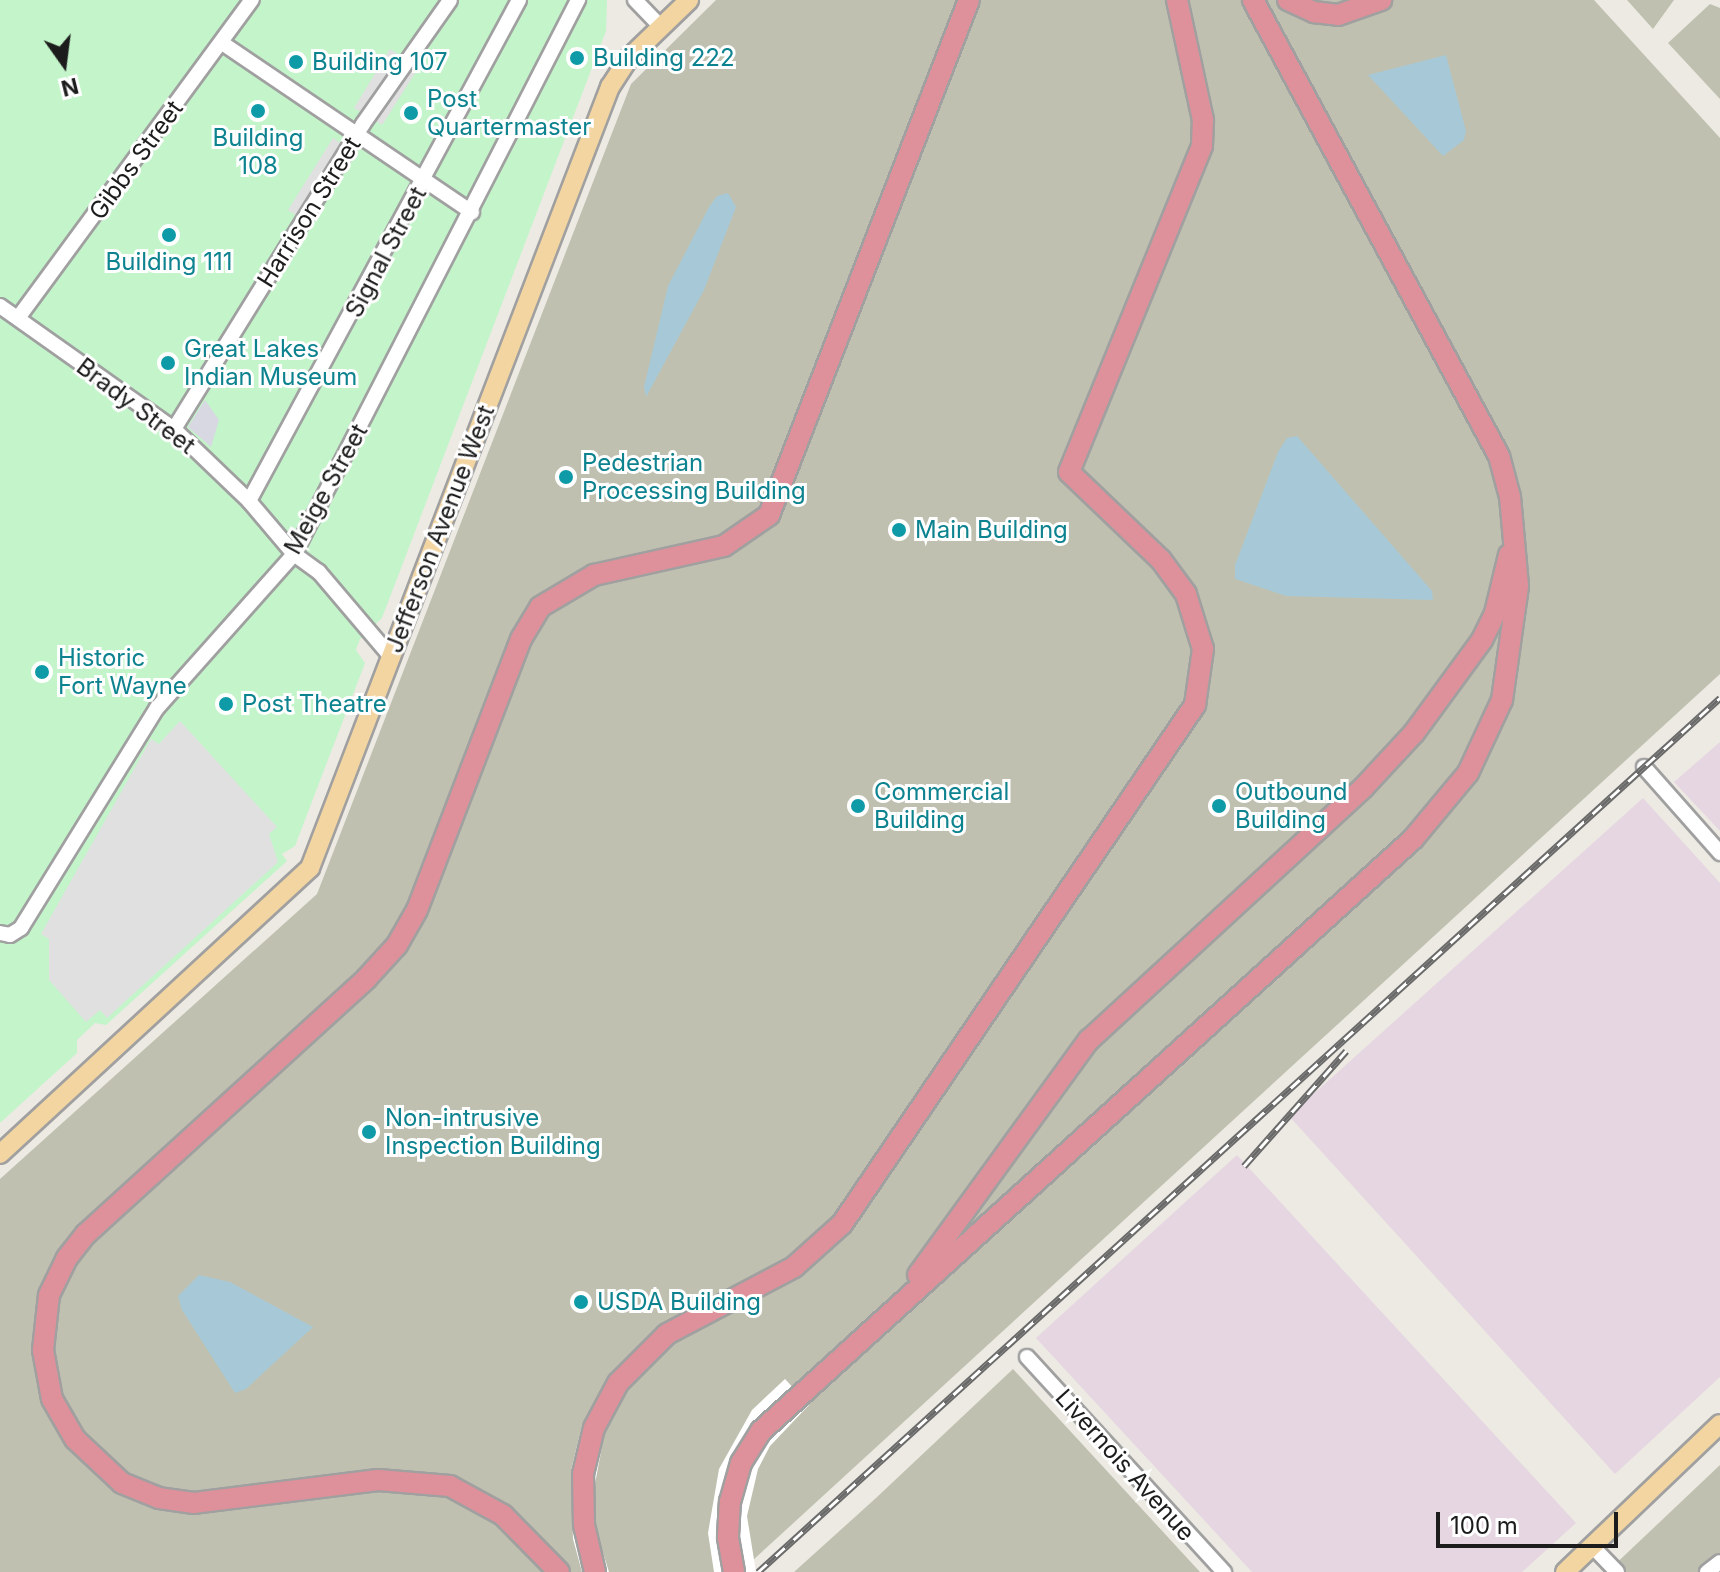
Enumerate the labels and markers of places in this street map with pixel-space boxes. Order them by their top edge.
place label: Building 222 [593,44,735,72]
place label: Building 107 [312,48,448,76]
marker: Building 222 [568,49,586,67]
marker: Building 107 [287,53,305,71]
place label: Post Quartermaster [427,85,591,141]
marker: Building 108 [249,102,267,120]
marker: Post Quartermaster [402,104,420,122]
place label: Building 108 [213,124,303,180]
marker: Building 111 [160,226,178,244]
place label: Building 111 [106,248,232,276]
place label: Great Lakes Indian Museum [184,335,357,391]
marker: Great Lakes Indian Museum [159,354,177,372]
place label: Pedestrian Processing Building [582,449,806,505]
marker: Pedestrian Processing Building [557,468,575,486]
place label: Main Building [915,516,1068,544]
marker: Main Building [890,521,908,539]
place label: Historic Fort Wayne [58,644,187,700]
marker: Historic Fort Wayne [33,663,51,681]
place label: Post Theatre [242,690,387,718]
marker: Post Theatre [217,695,235,713]
place label: Commercial Building [874,778,1009,834]
place label: Outbound Building [1235,778,1348,834]
marker: Commercial Building [849,797,867,815]
marker: Outbound Building [1210,797,1228,815]
place label: Non-intrusive Inspection Building [385,1104,601,1160]
marker: Non-intrusive Inspection Building [360,1123,378,1141]
place label: USDA Building [597,1288,761,1316]
marker: USDA Building [572,1293,590,1311]

